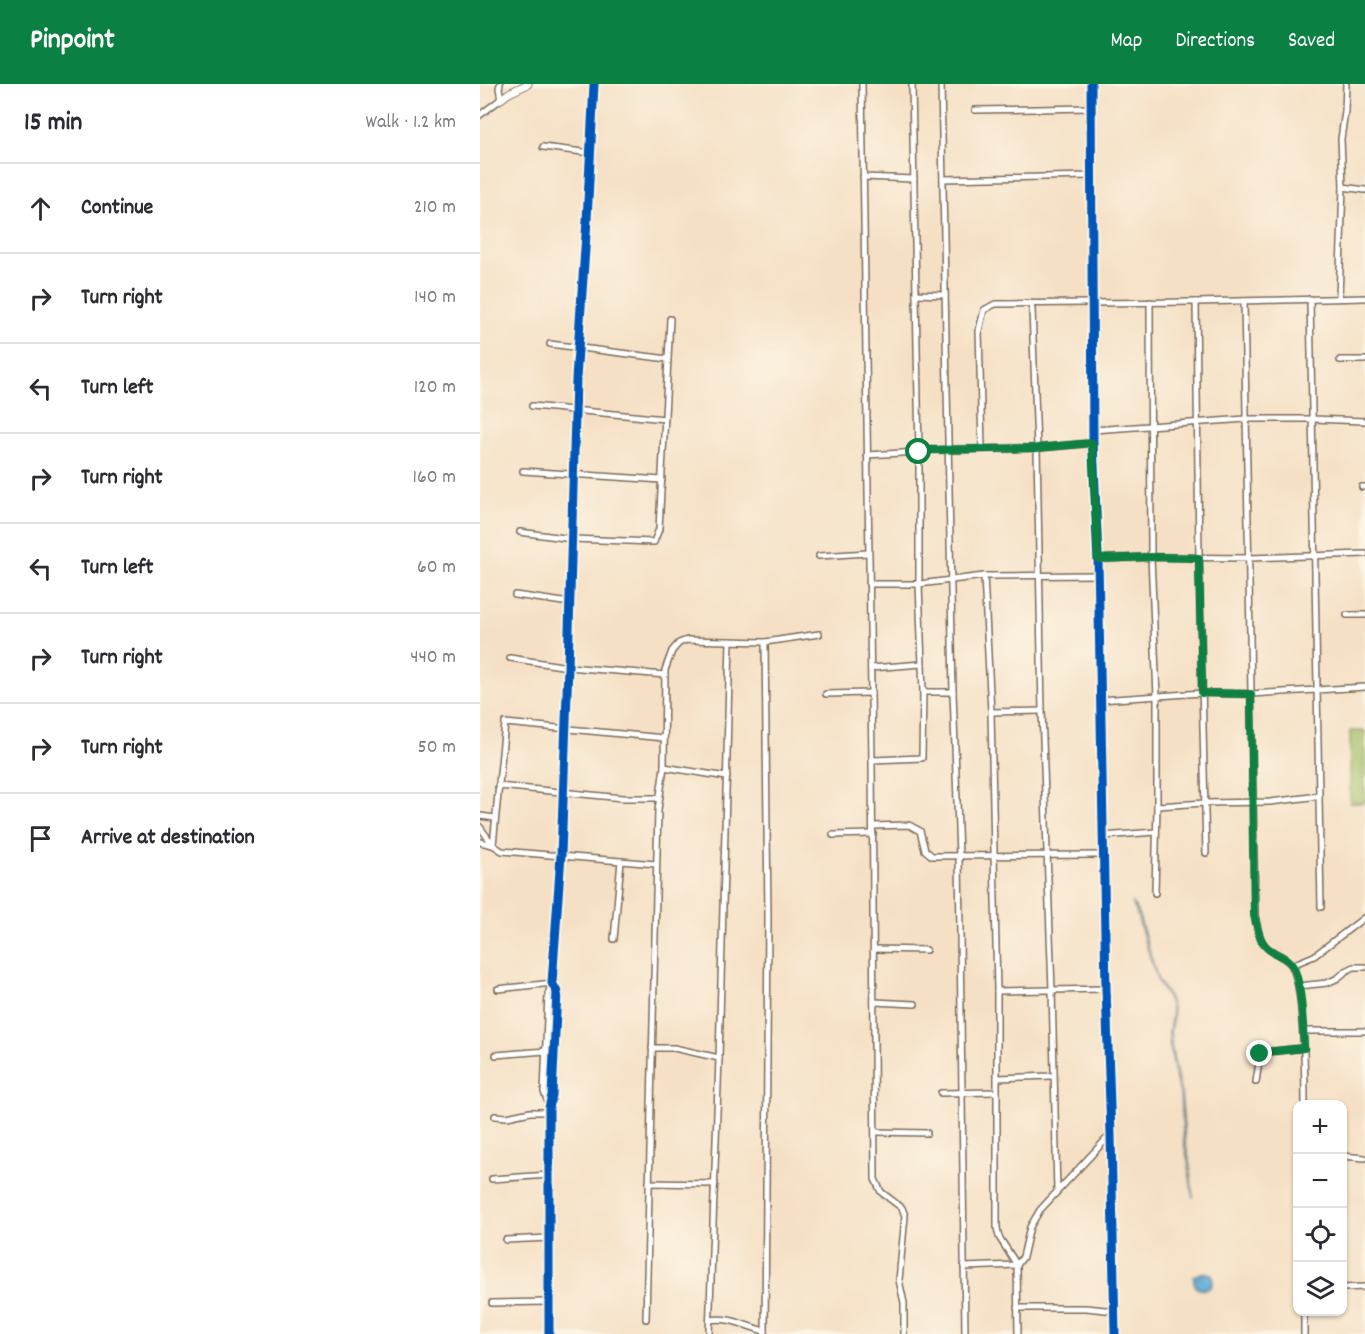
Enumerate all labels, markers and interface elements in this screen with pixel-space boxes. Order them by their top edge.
text: Pinpoint [30,22,115,62]
text: Map [1111,27,1142,57]
text: Directions [1175,27,1255,57]
text: Saved [1288,27,1335,57]
text: 15 min [24,105,82,142]
text: Walk · 1.2 km [365,109,456,137]
icon: ahead [24,192,57,225]
text: Continue [81,193,153,224]
text: 210 m [414,194,456,222]
icon: right [24,282,57,315]
text: Turn right [81,283,163,314]
text: 140 m [414,284,456,312]
icon: left [24,372,57,405]
text: Turn left [81,373,153,404]
text: 120 m [414,374,456,402]
route start [905,438,931,464]
icon: right [24,462,57,495]
text: Turn right [81,463,163,494]
text: 160 m [413,464,456,492]
icon: left [24,552,57,585]
text: Turn left [81,553,153,584]
text: 60 m [417,554,456,582]
icon: right [24,642,57,675]
text: Turn right [81,643,163,674]
text: 440 m [410,644,456,672]
icon: right [24,732,57,765]
text: Turn right [81,733,163,764]
text: 50 m [418,734,456,762]
icon: arrive [24,822,57,855]
text: Arrive at destination [81,823,255,854]
route end [1246,1040,1272,1066]
map controls [1293,1100,1347,1316]
button: + [1293,1100,1347,1154]
button: − [1293,1154,1347,1208]
button: locate [1293,1208,1347,1262]
button: layers [1293,1262,1347,1316]

